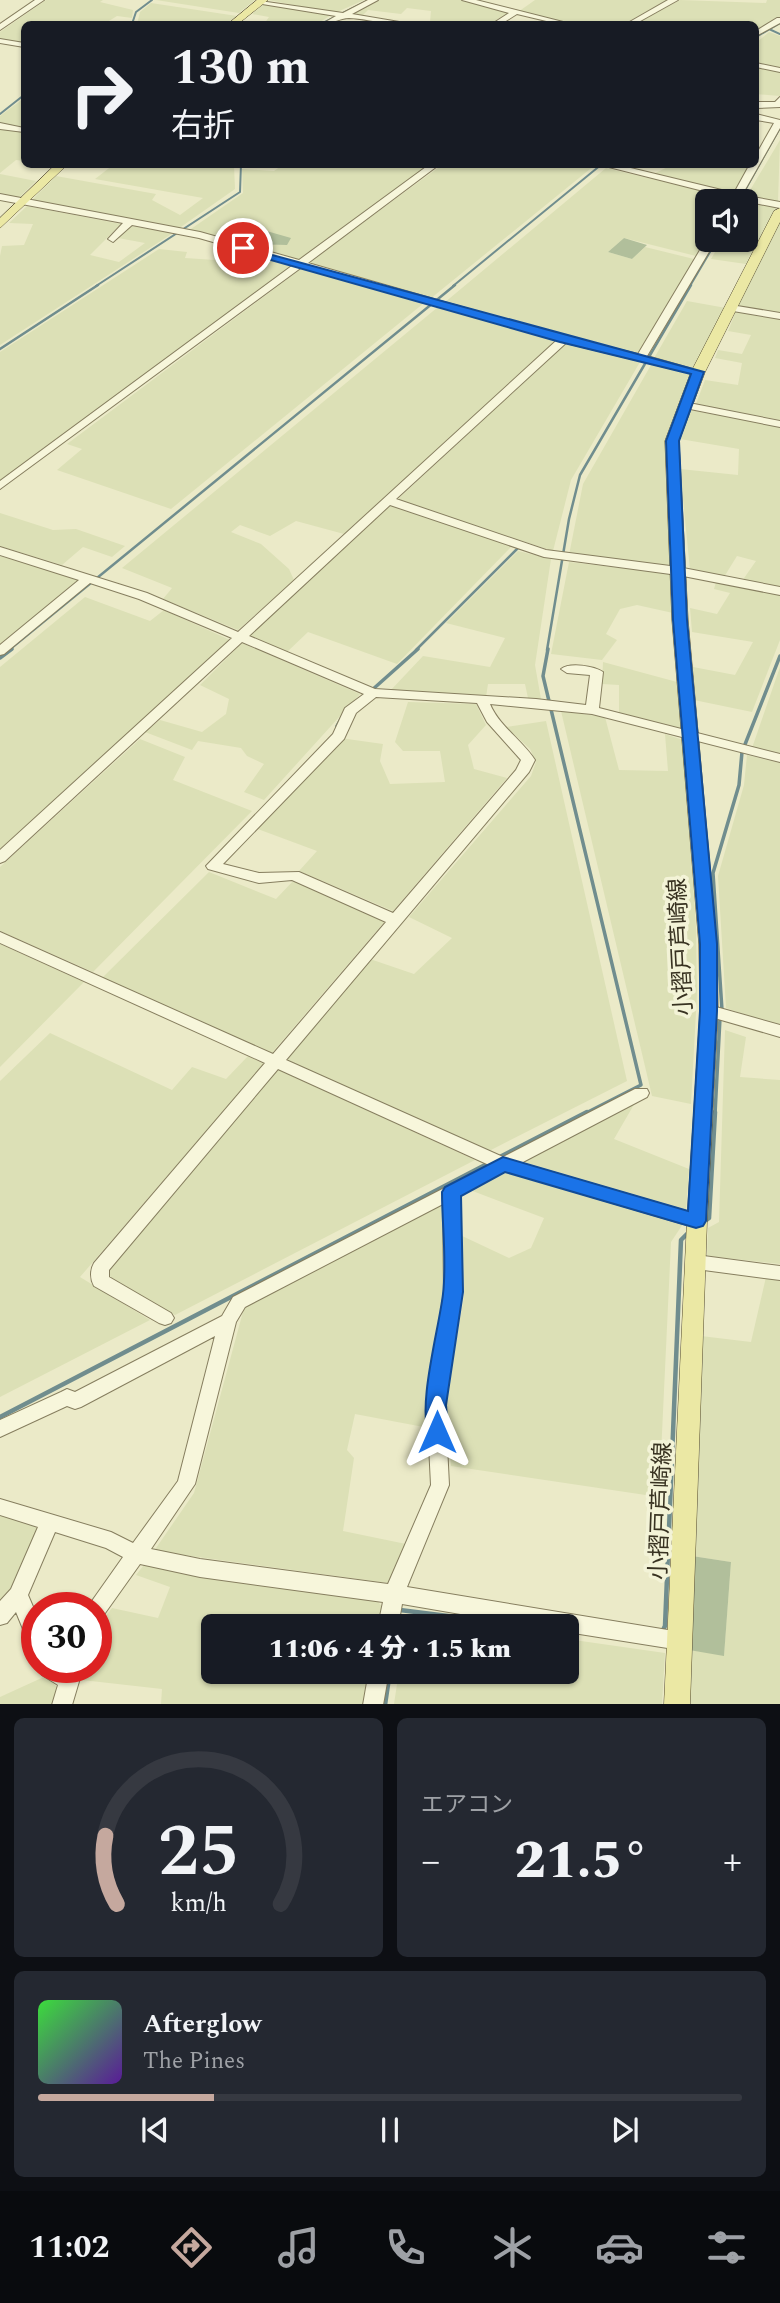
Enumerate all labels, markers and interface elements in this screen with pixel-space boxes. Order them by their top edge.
text: 130 m [171,31,310,106]
icon: right [56,49,147,140]
text: 右折 [171,102,235,151]
map controls [695,189,758,252]
button: sound [695,189,758,252]
pin [213,218,273,278]
icon: arrive [224,229,262,267]
street label: 小摺戸芦崎線 [660,877,703,1017]
position arrow [400,1395,474,1469]
street label: 小摺戸芦崎線 [642,1441,681,1581]
speed limit sign: 30 [21,1592,112,1683]
text: 11:06 · 4 分 · 1.5 km [269,1629,511,1669]
text: エアコン [421,1788,513,1823]
text: 25 [158,1797,239,1908]
text: 21.5° [514,1822,649,1901]
text: − [421,1833,440,1891]
text: + [723,1833,742,1891]
text: km/h [170,1884,227,1922]
text: Afterglow [143,2004,262,2044]
text: The Pines [143,2044,245,2079]
icon: previous [136,2111,174,2149]
icon: pause [371,2111,409,2149]
icon: next [606,2111,644,2149]
text: 11:02 [29,2223,109,2272]
icon: directions [167,2223,216,2272]
icon: music [274,2223,323,2272]
icon: phone [381,2223,430,2272]
icon: climate [488,2223,537,2272]
icon: car [595,2223,644,2272]
icon: filters [702,2223,751,2272]

